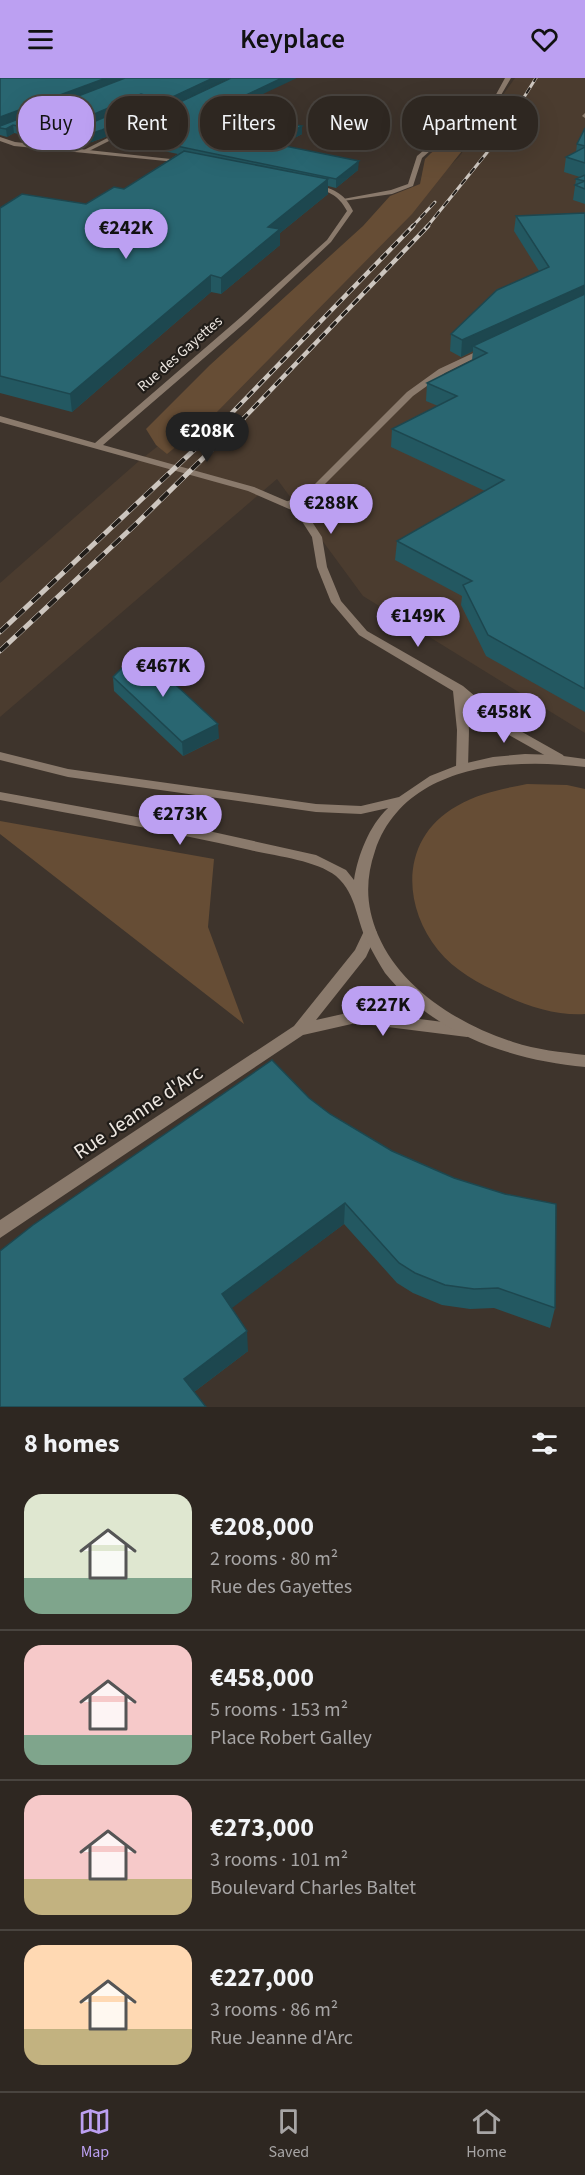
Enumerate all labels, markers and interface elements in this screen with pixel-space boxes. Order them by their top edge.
text: Keyplace [240,20,345,59]
icon: menu [24,23,57,56]
icon: heart [528,23,561,56]
chip: Buy [18,96,94,150]
chip: Rent [106,96,188,150]
chip: Filters [200,96,296,150]
chip: New [308,96,390,150]
chip: Apartment [402,96,538,150]
pin: €242K [84,209,168,260]
text: €242K [99,214,153,242]
street label: Rue des Gayettes [133,311,227,397]
pin: €208K [165,412,249,463]
text: €208K [180,417,234,445]
pin: €288K [289,484,373,535]
text: €288K [304,489,358,517]
pin: €149K [376,597,460,648]
text: €149K [391,602,445,630]
pin: €467K [121,647,205,698]
text: €467K [136,652,190,680]
pin: €458K [462,693,546,744]
text: €458K [477,698,531,726]
pin: €273K [138,795,222,846]
text: €273K [153,800,207,828]
pin: €227K [341,986,425,1037]
text: €227K [356,991,410,1019]
street label: Rue Jeanne d'Arc [67,1057,209,1166]
text: 8 homes [24,1425,119,1462]
icon: filters [528,1427,561,1460]
text: €208,000 [210,1508,314,1545]
icon: home [72,1518,144,1590]
text: 2 rooms · 80 m² [210,1545,338,1573]
text: Rue des Gayettes [210,1573,352,1601]
text: €458,000 [210,1659,314,1696]
icon: home [72,1669,144,1741]
text: 5 rooms · 153 m² [210,1696,348,1724]
text: Place Robert Galley [210,1724,372,1752]
text: €273,000 [210,1809,314,1846]
icon: home [72,1819,144,1891]
text: 3 rooms · 101 m² [210,1846,348,1874]
text: Boulevard Charles Baltet [210,1874,416,1902]
text: €227,000 [210,1959,314,1996]
icon: home [72,1969,144,2041]
text: 3 rooms · 86 m² [210,1996,338,2024]
text: Rue Jeanne d'Arc [210,2024,353,2052]
tab: Map [78,2105,111,2163]
tab: Saved [268,2105,309,2163]
tab: Home [466,2105,507,2163]

